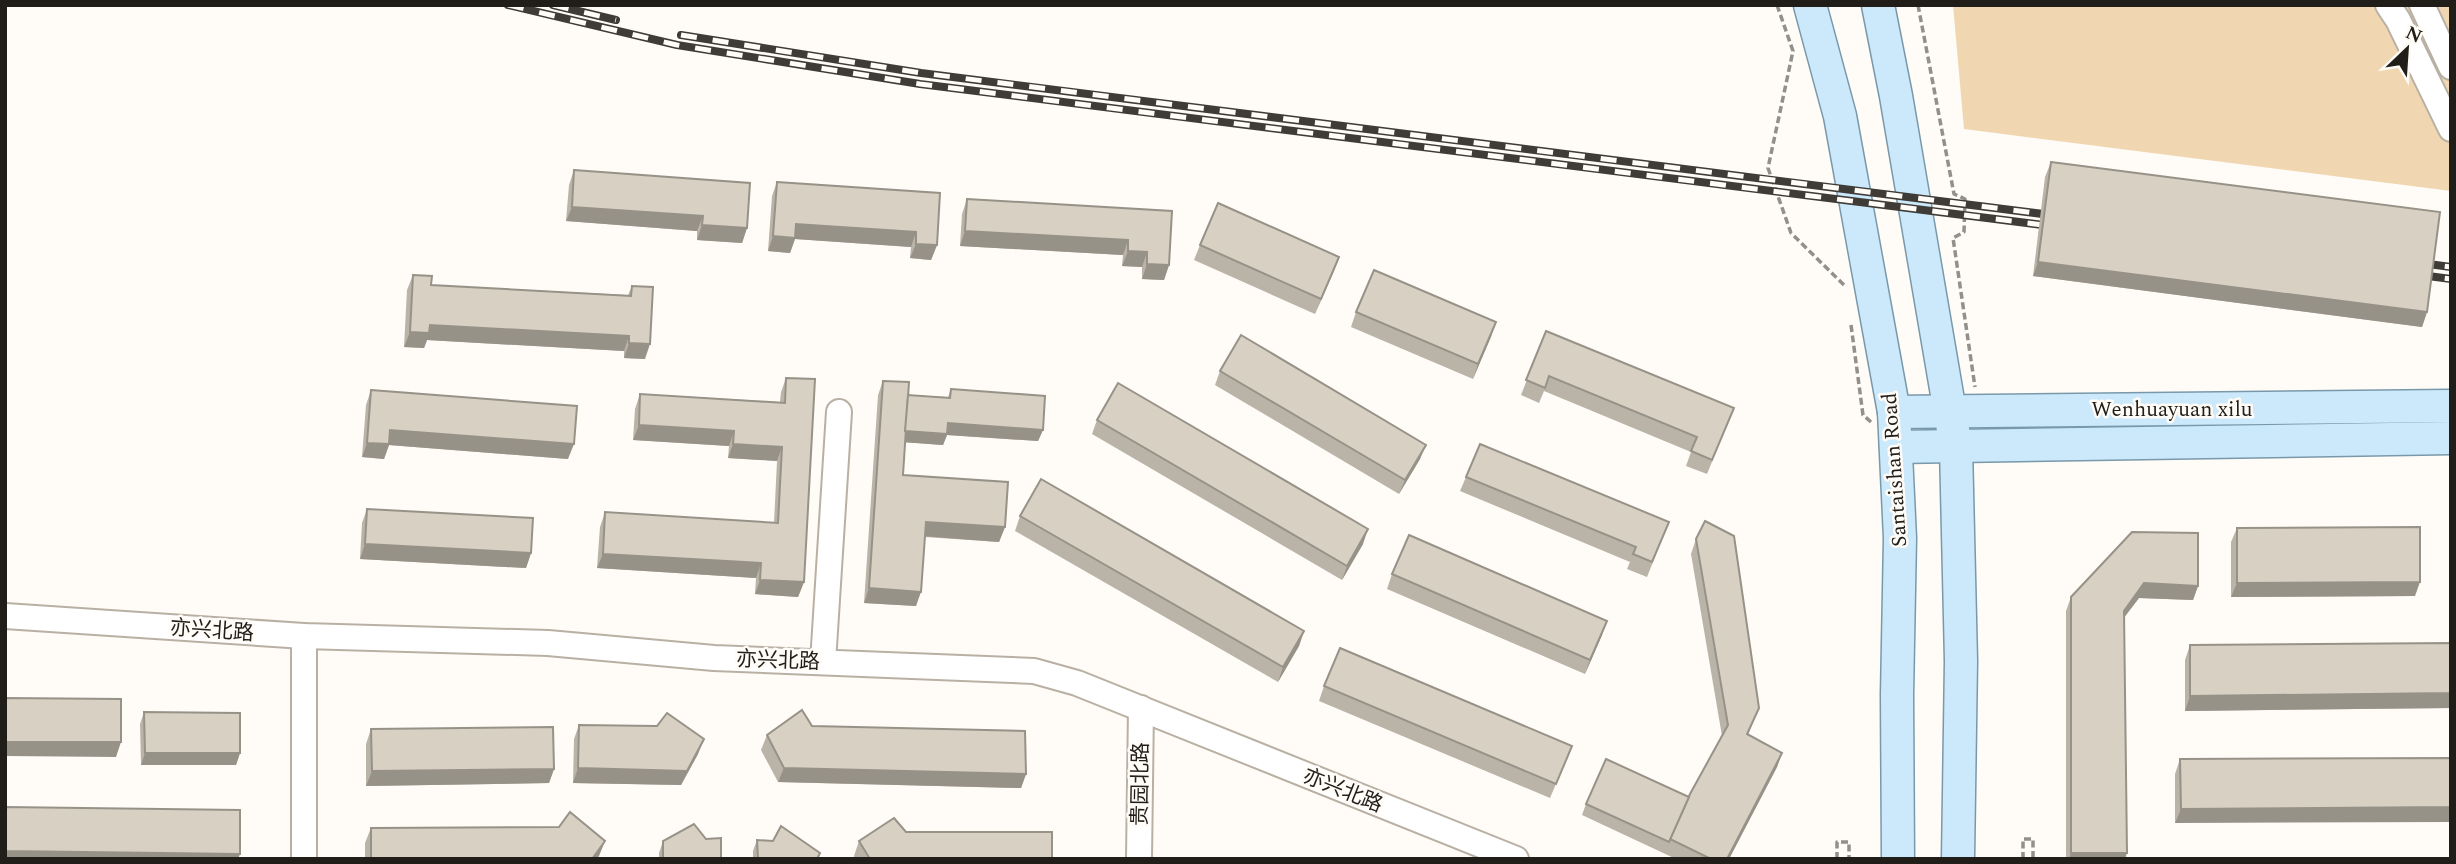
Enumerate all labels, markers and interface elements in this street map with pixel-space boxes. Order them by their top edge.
north arrow [2372,14,2442,84]
text: N [2400,19,2427,51]
street label: Santaishan Road [1874,392,1916,548]
street label: Wenhuayuan xilu [2091,394,2253,426]
street label: 亦兴北路 [169,612,255,650]
street label: 亦兴北路 [735,644,820,678]
street label: 贵园北路 [1124,742,1158,826]
street label: 亦兴北路 [1298,760,1388,821]

